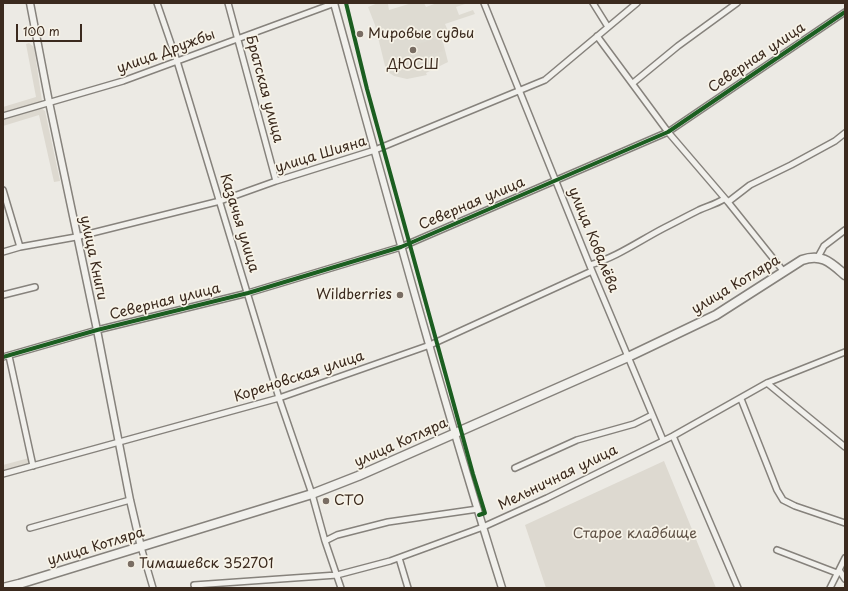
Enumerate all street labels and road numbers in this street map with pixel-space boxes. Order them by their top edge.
street label: Северная улица [705,19,809,97]
street label: улица Дружбы [114,26,218,78]
street label: Братская улица [242,33,286,145]
street label: улица Шияна [273,133,369,177]
street label: Казачья улица [216,172,262,274]
street label: Северная улица [417,174,527,234]
street label: улица Ковалёва [564,185,622,295]
street label: улица Книги [76,214,110,302]
street label: улица Котляра [689,252,783,318]
street label: Северная улица [108,280,222,324]
street label: Кореновская улица [232,348,366,406]
street label: улица Котляра [352,415,450,471]
street label: Мельничная улица [496,442,620,514]
street label: улица Котляра [45,524,147,570]

